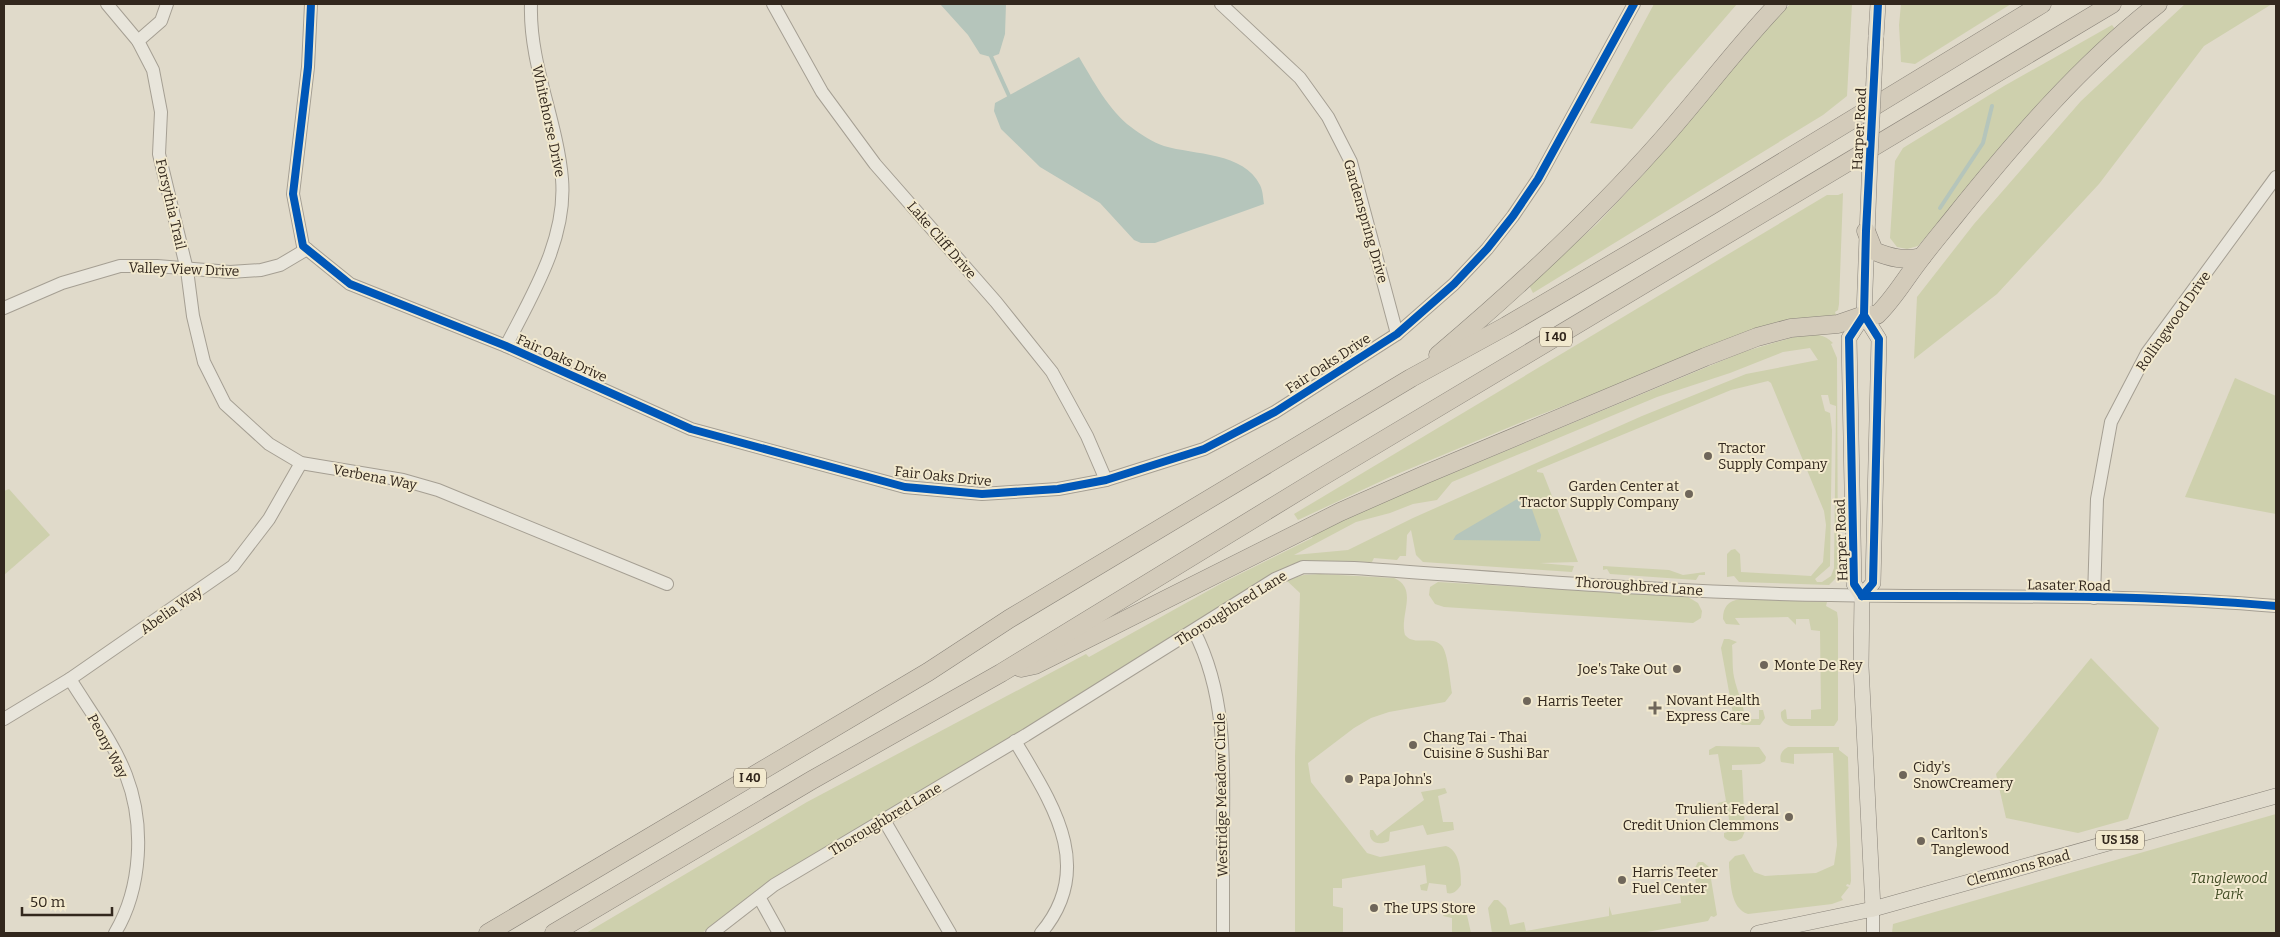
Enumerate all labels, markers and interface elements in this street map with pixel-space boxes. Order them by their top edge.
street label: Whitehorse Drive [528,64,569,179]
street label: Harper Road [1849,87,1870,171]
street label: Forsythia Trail [152,157,189,251]
street label: Gardenspring Drive [1340,157,1391,285]
street label: Lake Cliff Drive [903,198,980,282]
street label: Valley View Drive [128,259,240,280]
street label: Rollingwood Drive [2132,268,2214,375]
road number: I 40 [1540,328,1572,347]
street label: Fair Oaks Drive [1283,330,1374,397]
street label: Fair Oaks Drive [514,331,610,386]
place label: Tractor Supply Company [1718,440,1828,473]
marker: Tractor Supply Company [1702,450,1714,462]
street label: Verbena Way [331,461,419,494]
street label: Fair Oaks Drive [894,463,992,490]
place label: Garden Center at Tractor Supply Company [1519,478,1680,511]
marker: Garden Center at Tractor Supply Company [1683,488,1695,500]
street label: Harper Road [1832,498,1851,581]
street label: Thoroughbred Lane [1172,567,1290,650]
street label: Thoroughbred Lane [1574,574,1703,599]
street label: Lasater Road [2027,576,2111,595]
street label: Abelia Way [137,583,206,638]
place label: Monte De Rey [1774,657,1863,674]
marker: Monte De Rey [1758,659,1770,671]
place label: Joe's Take Out [1577,661,1667,678]
marker: Joe's Take Out [1671,663,1683,675]
place label: Novant Health Express Care [1666,692,1760,725]
place label: Harris Teeter [1537,693,1623,710]
marker: Harris Teeter [1521,695,1533,707]
marker: Novant Health Express Care [1648,701,1662,715]
street label: Peony Way [84,711,132,782]
street label: Westridge Meadow Circle [1212,713,1231,877]
place label: Chang Tai - Thai Cuisine & Sushi Bar [1423,729,1549,762]
marker: Chang Tai - Thai Cuisine & Sushi Bar [1407,739,1419,751]
place label: Cidy's SnowCreamery [1913,759,2014,792]
road number: I 40 [734,768,766,788]
marker: Cidy's SnowCreamery [1897,769,1909,781]
place label: Papa John's [1359,771,1432,788]
marker: Papa John's [1343,773,1355,785]
street label: Thoroughbred Lane [826,779,945,860]
place label: Trulient Federal Credit Union Clemmons [1623,801,1779,834]
marker: Trulient Federal Credit Union Clemmons [1783,811,1795,823]
place label: Carlton's Tanglewood [1931,825,2009,858]
road number: US 158 [2096,830,2144,850]
marker: Carlton's Tanglewood [1915,835,1927,847]
street label: Clemmons Road [1965,847,2072,890]
place label: Harris Teeter Fuel Center [1632,864,1718,897]
park label: Tanglewood Park [2190,870,2268,903]
marker: Harris Teeter Fuel Center [1616,874,1628,886]
scale bar [22,884,112,916]
text: 50 m [30,893,66,911]
place label: The UPS Store [1384,900,1476,917]
marker: The UPS Store [1368,902,1380,914]

